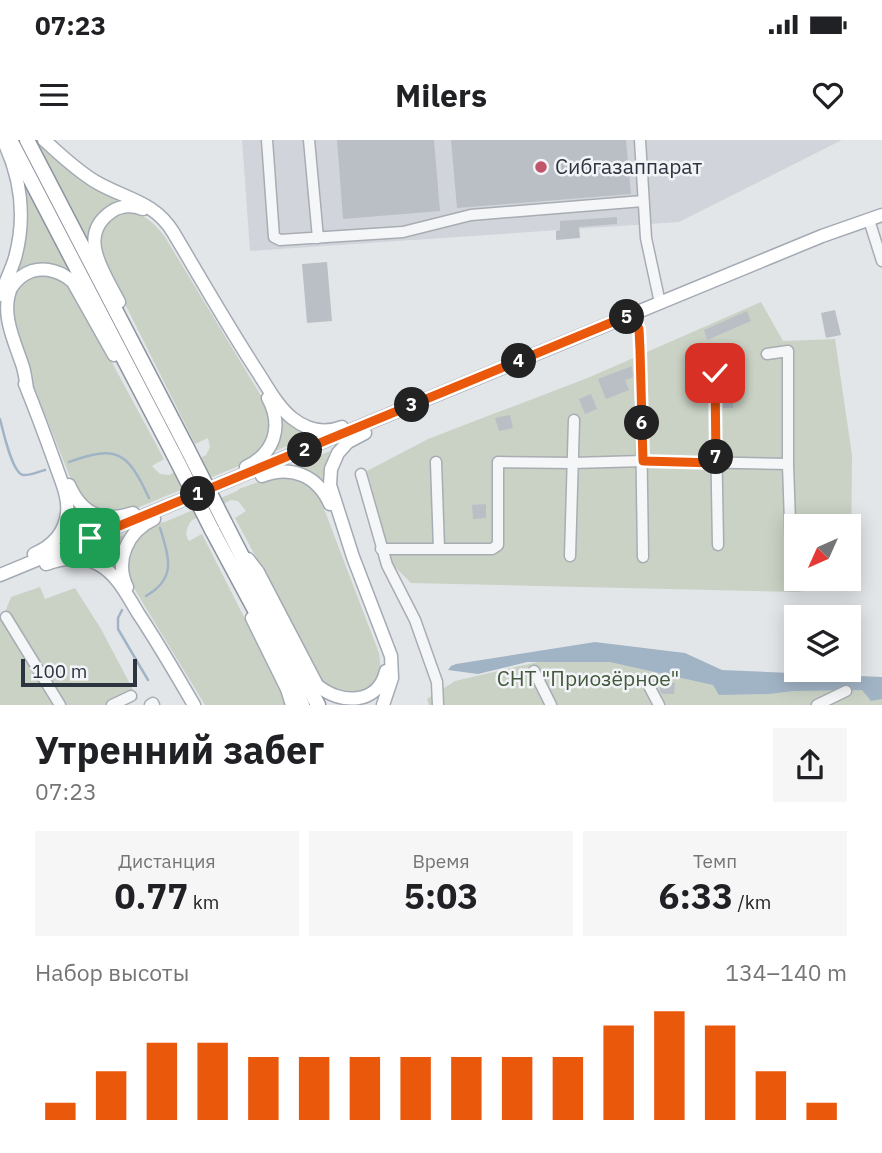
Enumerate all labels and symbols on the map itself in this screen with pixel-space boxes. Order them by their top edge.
place label: Сибгазаппарат [555,152,702,180]
marker: Сибгазаппарат [533,159,549,175]
pin: 5 [610,300,644,334]
pin [685,343,745,403]
pin: 4 [502,344,536,378]
pin: 3 [394,387,430,422]
pin: 6 [624,406,660,440]
pin: 2 [288,432,322,468]
pin: 7 [698,440,734,474]
pin: 1 [180,476,216,512]
pin [60,508,120,568]
north arrow [784,514,861,592]
scale bar [21,656,136,688]
park label: СНТ "Приозёрное" [497,664,679,692]

